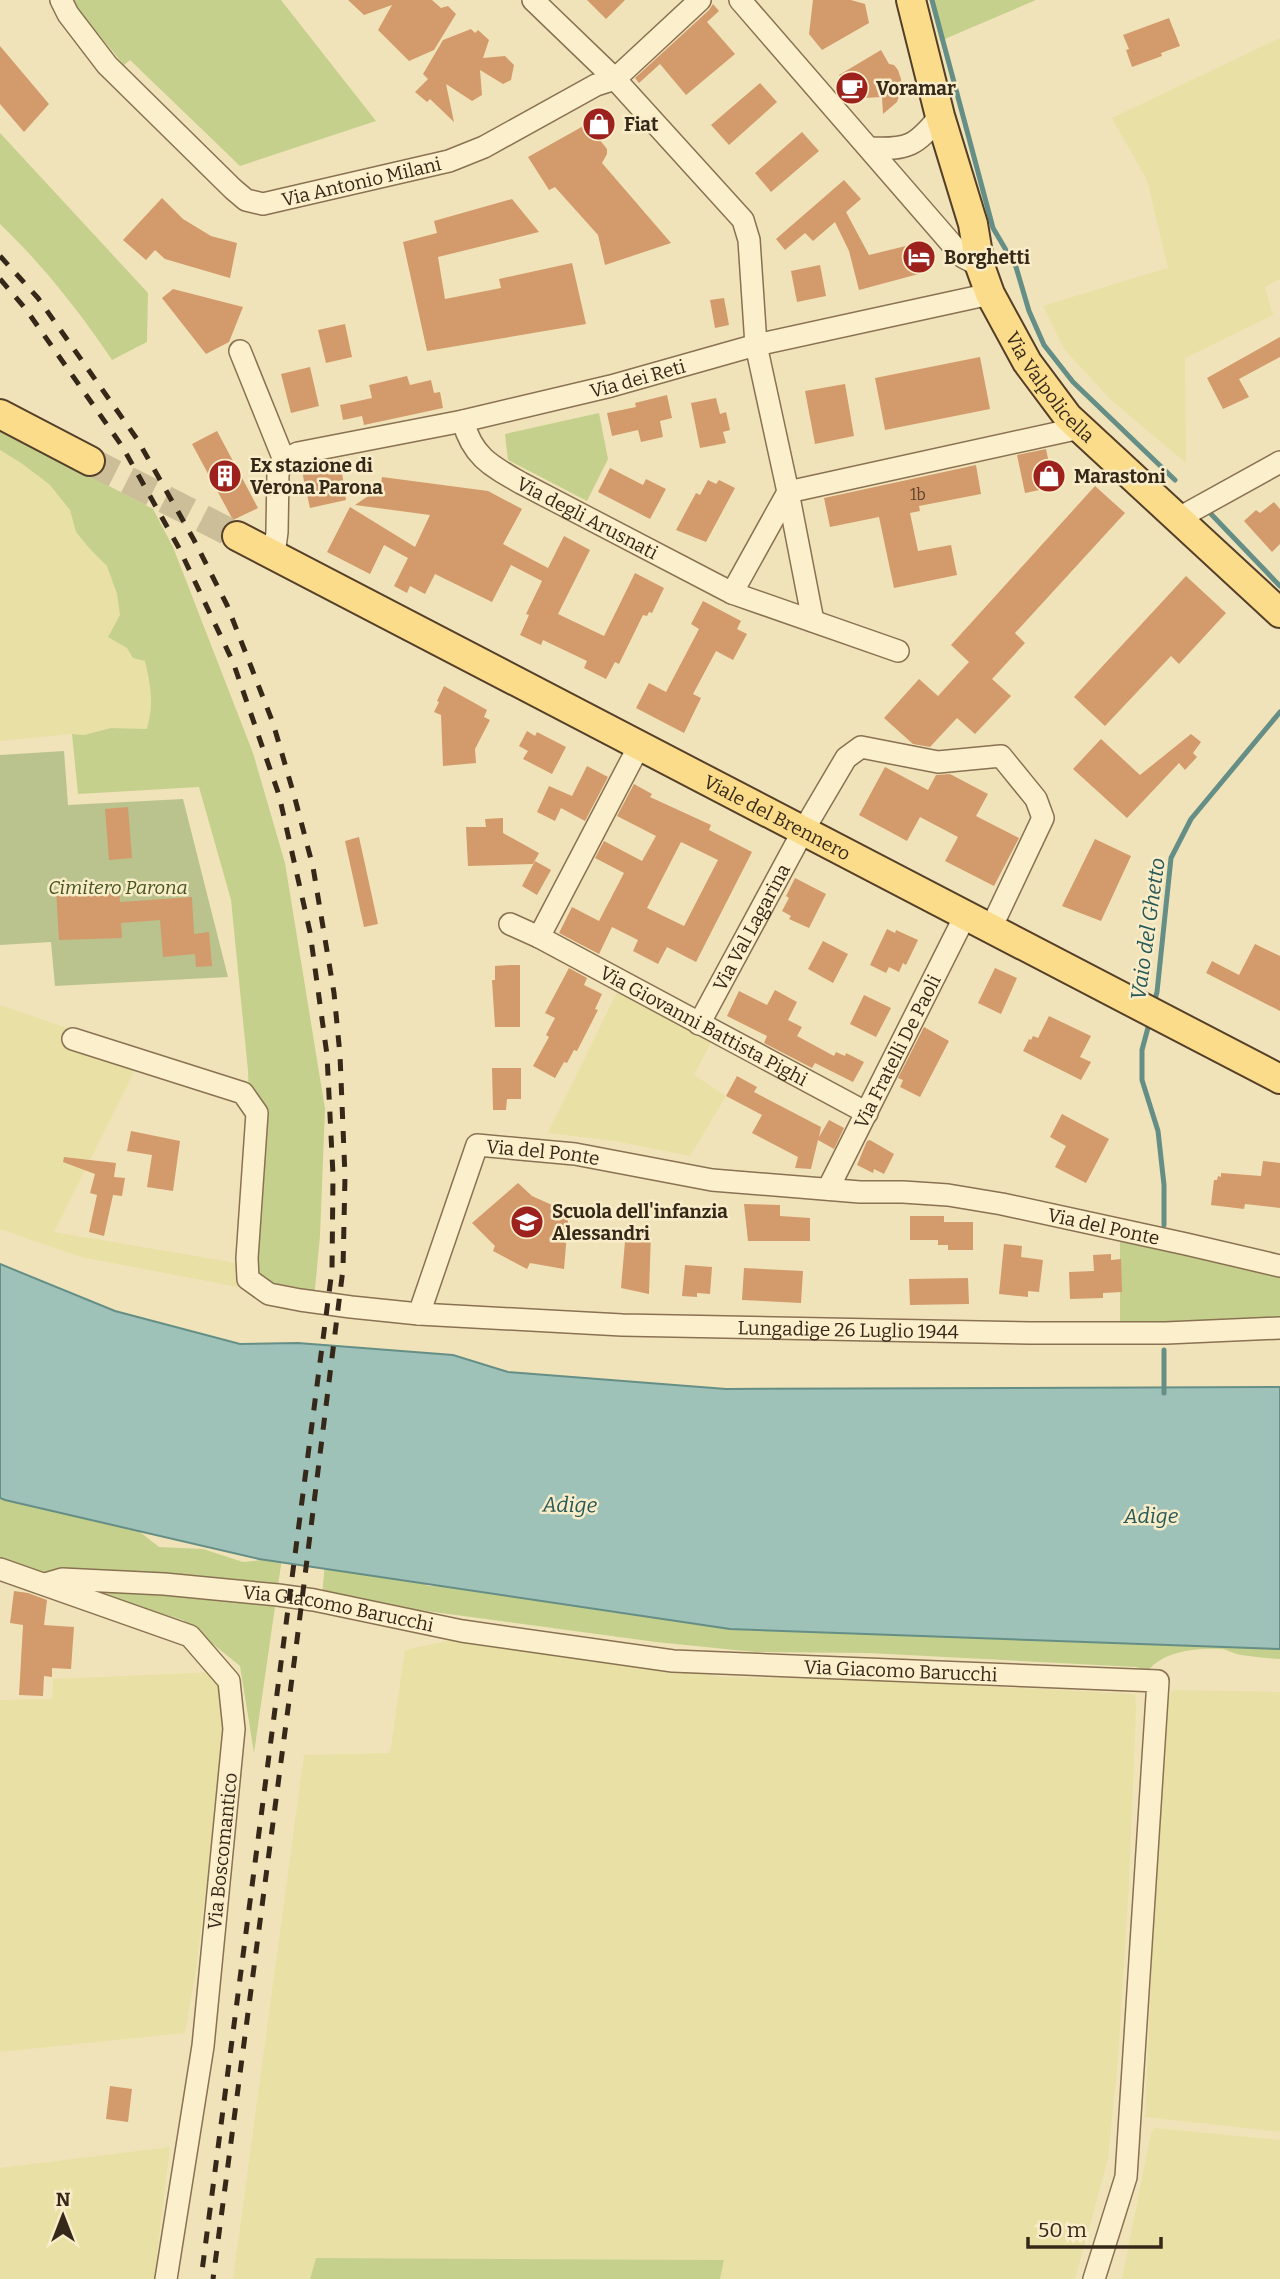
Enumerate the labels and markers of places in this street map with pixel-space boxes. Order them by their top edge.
cafe icon: Voramar [833,69,871,107]
place label: Voramar [876,77,956,100]
shop icon: Fiat [580,105,618,143]
place label: Fiat [624,113,659,136]
hotel icon: Borghetti [900,238,938,276]
place label: Borghetti [944,246,1030,269]
place label: Ex stazione di Verona Parona [250,454,383,499]
building icon: Ex stazione di Verona Parona [206,457,244,495]
shop icon: Marastoni [1030,457,1068,495]
place label: Marastoni [1074,465,1166,488]
place label: Scuola dell'infanzia Alessandri [552,1200,728,1245]
school or university icon: Scuola dell'infanzia Alessandri [508,1203,546,1241]

